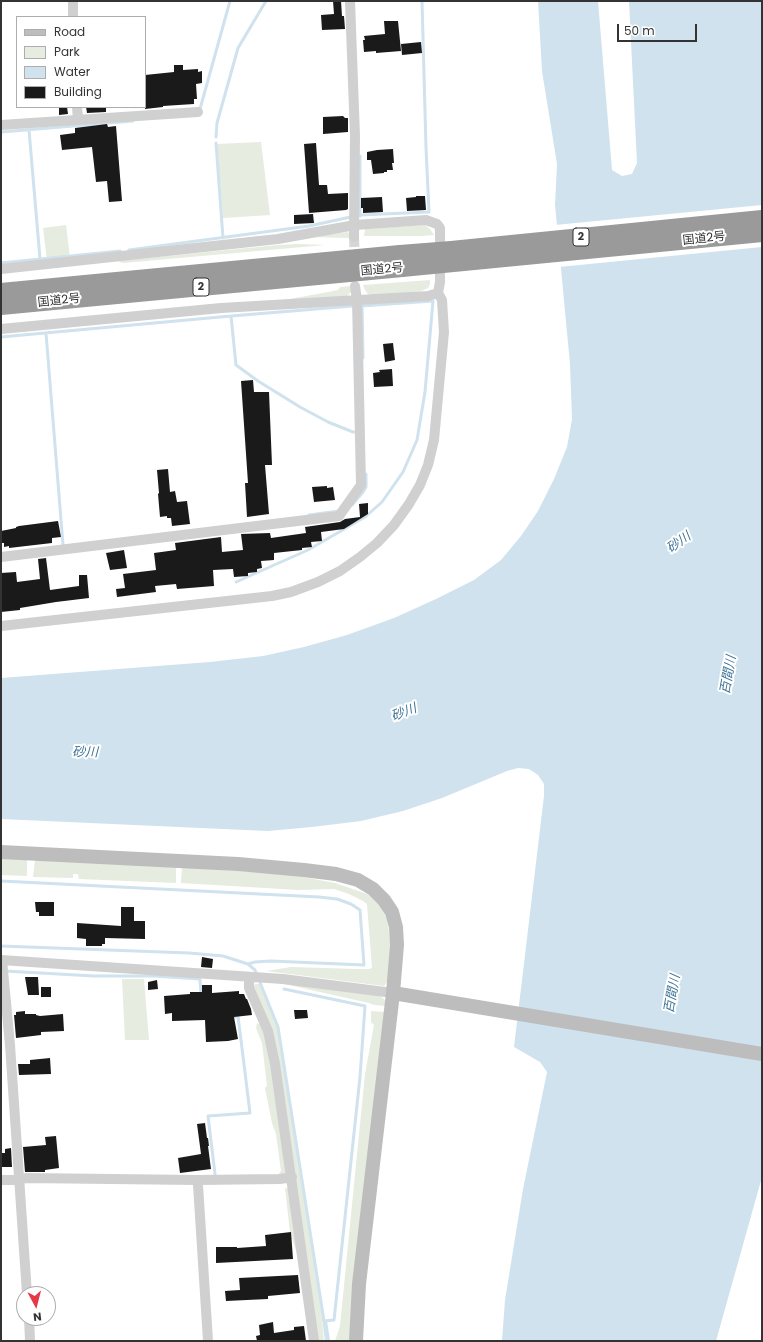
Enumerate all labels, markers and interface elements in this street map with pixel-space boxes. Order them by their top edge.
legend [16,16,146,108]
scale bar [619,16,699,42]
text: 50 m [624,22,655,39]
text: Road [54,23,85,40]
text: Park [54,43,80,60]
text: Water [54,63,90,80]
text: Building [54,83,102,100]
road number: 2 [573,228,589,246]
street label: 国道2号 [682,230,726,248]
street label: 国道2号 [360,261,404,279]
road number: 2 [193,278,209,296]
street label: 国道2号 [37,292,81,310]
water label: 砂川 [664,529,694,557]
water label: 百間川 [718,654,740,696]
water label: 砂川 [389,701,419,725]
water label: 砂川 [72,745,98,761]
water label: 百間川 [662,973,684,1015]
north arrow [16,1286,56,1326]
text: N [32,1308,42,1325]

